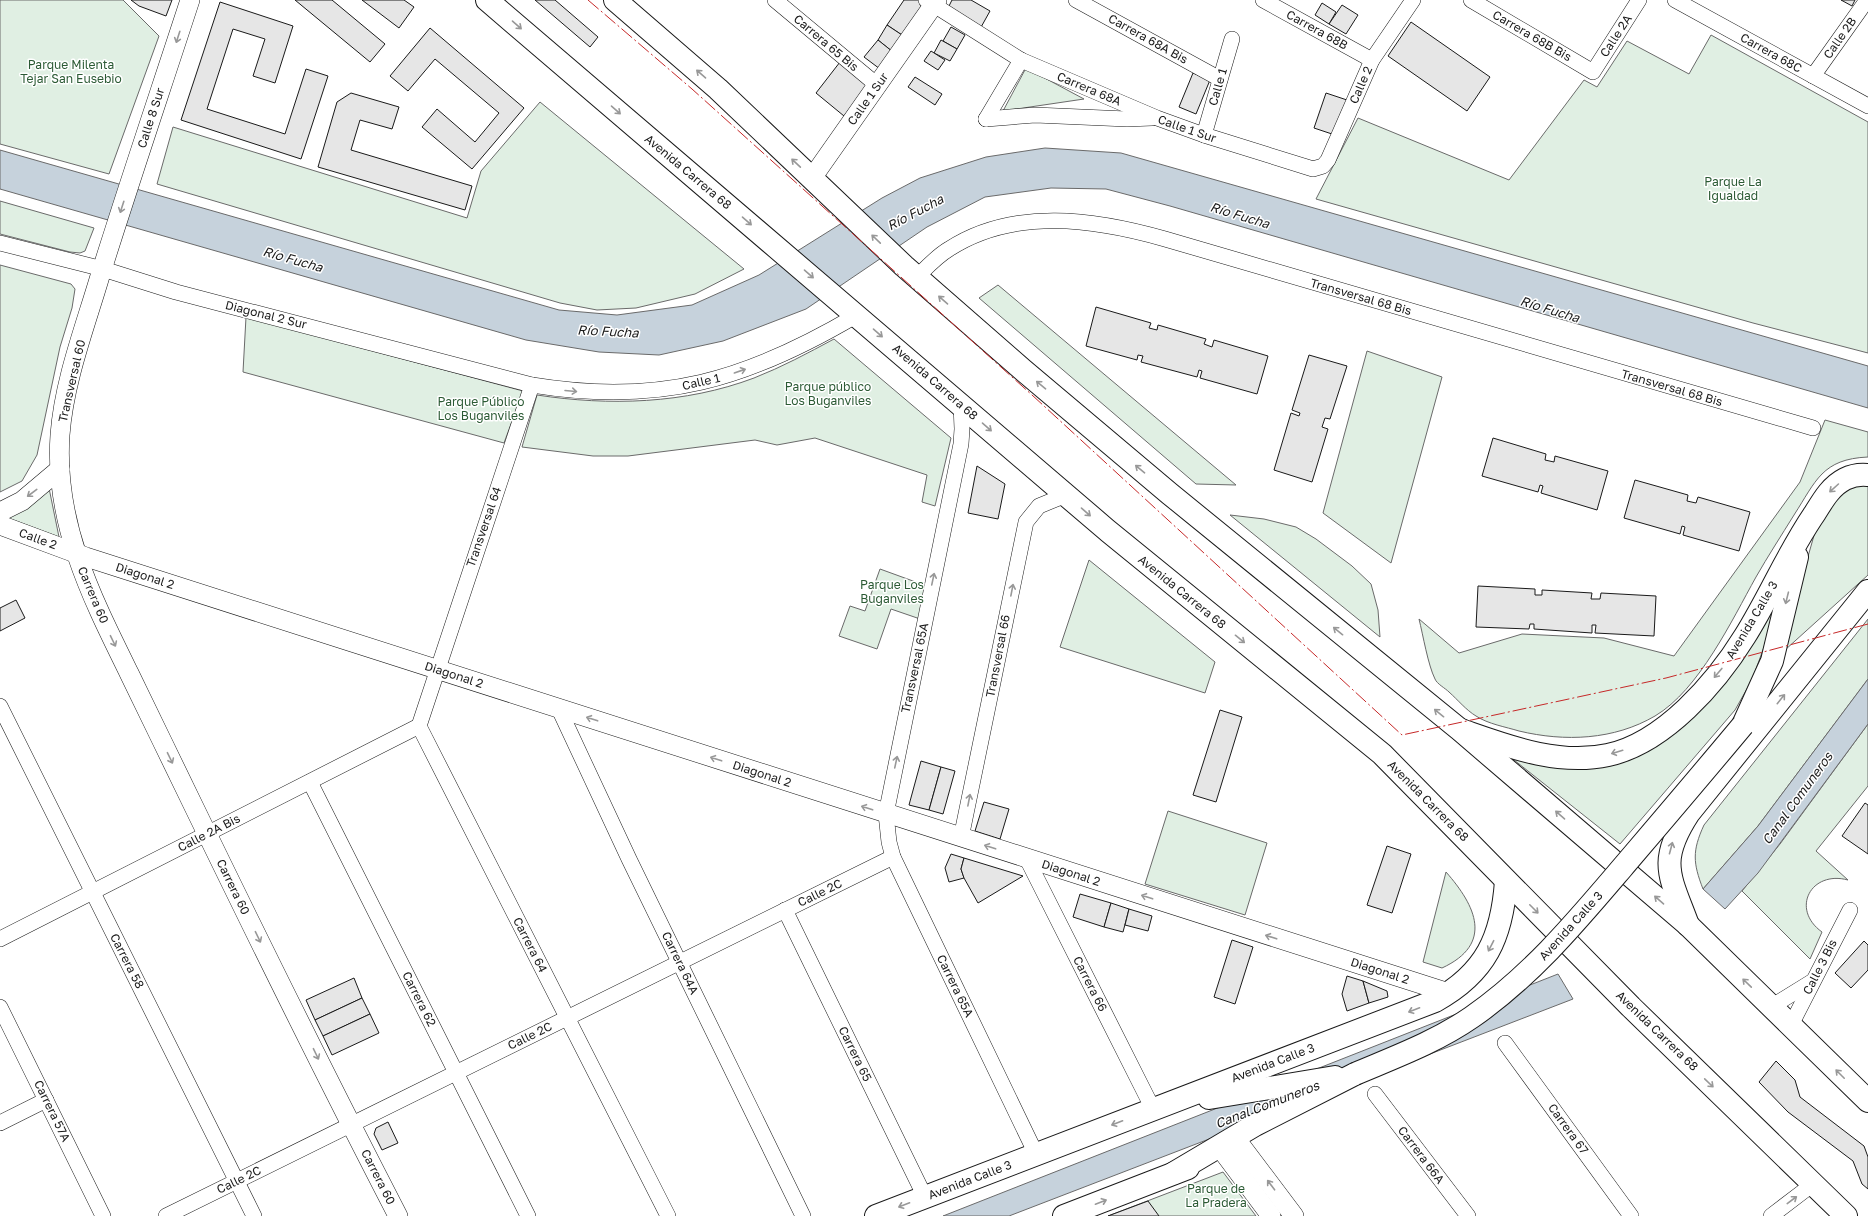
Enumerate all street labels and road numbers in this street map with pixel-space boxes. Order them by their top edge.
street label: Carrera 68B [1284,6,1351,53]
street label: Carrera 68B Bis [1490,7,1574,64]
street label: Carrera 68A Bis [1106,10,1191,67]
street label: Carrera 65 Bis [791,11,862,74]
street label: Calle 2A [1596,12,1635,60]
street label: Calle 2B [1820,14,1859,61]
street label: Carrera 68C [1738,29,1805,76]
street label: Calle 2 [1346,64,1375,106]
street label: Calle 1 [1205,66,1230,107]
street label: Carrera 68A [1055,68,1123,109]
street label: Calle 1 Sur [844,69,891,128]
street label: Calle 8 Sur [134,86,167,150]
street label: Calle 1 Sur [1156,112,1219,146]
street label: Avenida Carrera 68 [642,131,735,212]
street label: Transversal 68 Bis [1309,275,1414,318]
street label: Diagonal 2 Sur [224,297,309,332]
street label: Transversal 60 [55,338,88,424]
street label: Avenida Carrera 68 [889,340,981,423]
street label: Transversal 68 Bis [1620,366,1725,409]
street label: Calle 1 [681,370,721,393]
street label: Transversal 64 [463,485,504,569]
street label: Calle 2 [17,525,59,552]
street label: Avenida Carrera 68 [1135,552,1229,632]
street label: Diagonal 2 [114,559,176,592]
street label: Carrera 60 [75,564,112,625]
street label: Avenida Calle 3 [1722,578,1781,661]
street label: Transversal 66 [982,613,1013,699]
street label: Transversal 65A [898,621,931,714]
street label: Diagonal 2 [423,658,485,691]
street label: Diagonal 2 [731,757,793,790]
street label: Avenida Carrera 68 [1385,757,1472,844]
street label: Calle 2A Bis [175,810,243,855]
street label: Carrera 60 [214,856,253,917]
street label: Diagonal 2 [1040,856,1102,889]
street label: Calle 2C [795,875,844,910]
street label: Avenida Calle 3 [1536,888,1606,963]
street label: Carrera 64 [510,915,551,975]
street label: Carrera 64A [659,929,702,997]
street label: Carrera 58 [107,931,148,991]
street label: Calle 3 Bis [1799,937,1840,997]
street label: Carrera 65A [934,952,977,1020]
street label: Carrera 66 [1070,954,1111,1014]
street label: Diagonal 2 [1349,954,1411,987]
street label: Carrera 62 [399,969,440,1029]
street label: Avenida Carrera 68 [1613,988,1702,1074]
street label: Calle 2C [505,1018,554,1053]
street label: Carrera 65 [836,1024,875,1084]
street label: Avenida Calle 3 [1229,1040,1317,1085]
street label: Carrera 57A [31,1077,74,1144]
street label: Carrera 67 [1545,1100,1592,1157]
street label: Carrera 66A [1395,1123,1448,1186]
street label: Carrera 60 [358,1147,399,1207]
street label: Avenida Calle 3 [926,1157,1014,1202]
street label: Calle 2C [214,1162,263,1197]

